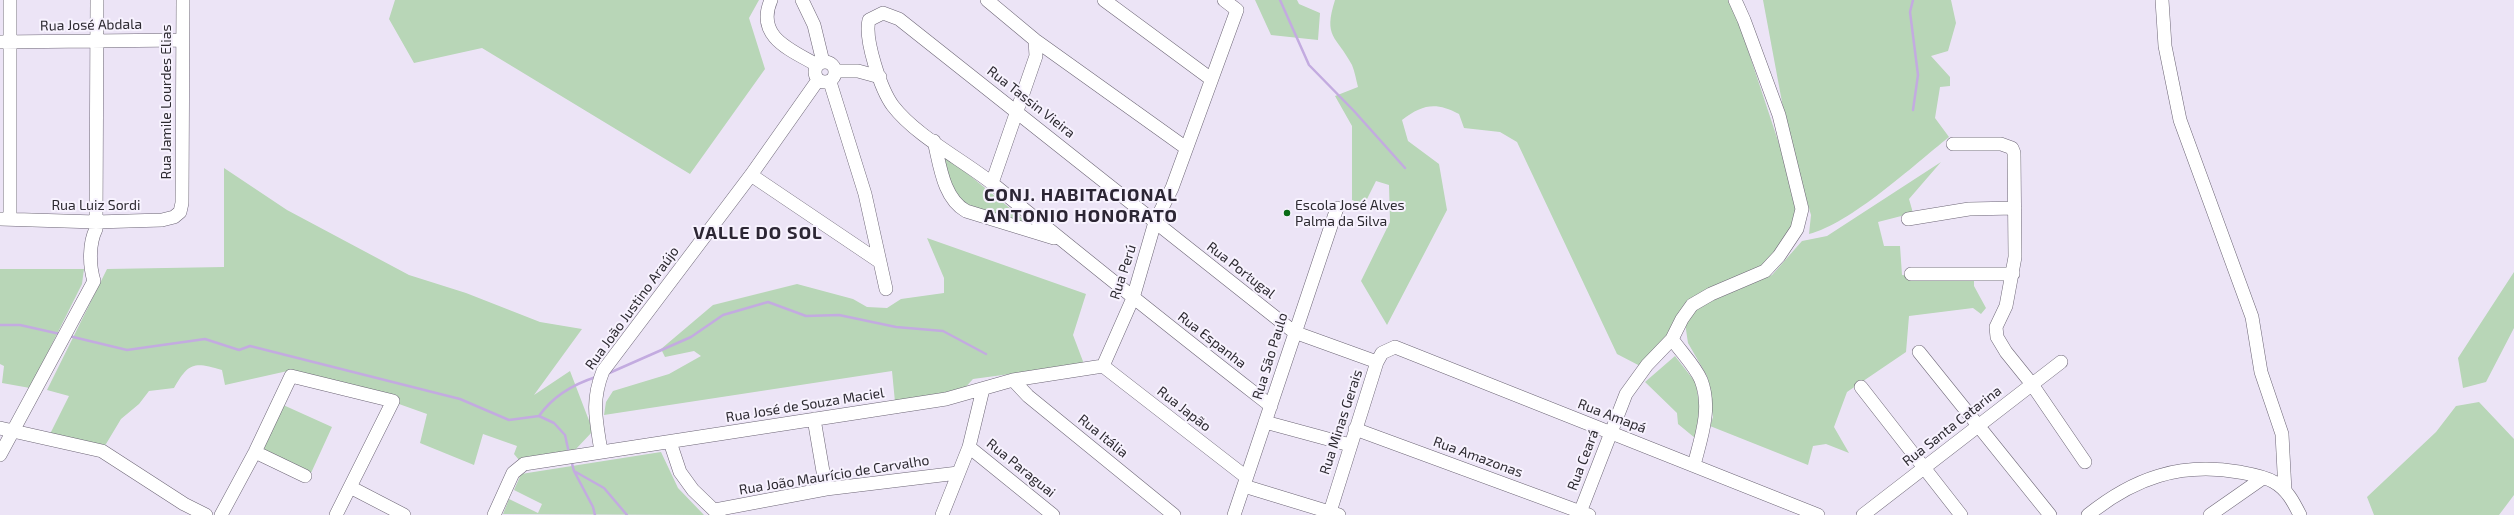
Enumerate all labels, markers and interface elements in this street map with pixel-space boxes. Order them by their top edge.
street label: Rua José Abdala [40,16,142,34]
street label: Rua Jamile Lourdes Elias [158,24,174,180]
street label: Rua Tassin Vieira [984,62,1078,142]
district label: CONJ. HABITACIONAL ANTONIO HONORATO [984,184,1178,226]
street label: Rua Luiz Sordi [51,197,141,213]
place label: Escola José Alves Palma da Silva [1295,197,1405,230]
marker: Escola José Alves Palma da Silva [1282,208,1292,218]
district label: VALLE DO SOL [693,222,823,244]
street label: Rua Portugal [1203,238,1279,302]
street label: Rua Perú [1106,242,1140,302]
street label: Rua João Justino Araújo [582,243,682,373]
street label: Rua Espanha [1174,308,1250,372]
street label: Rua São Paulo [1249,310,1291,402]
street label: Rua Minas Gerais [1316,367,1366,477]
street label: Rua Santa Catarina [1899,382,2005,470]
street label: Rua Japão [1154,383,1214,435]
street label: Rua José de Souza Maciel [725,384,885,426]
street label: Rua Amapá [1575,395,1649,437]
street label: Rua Itália [1075,411,1131,461]
street label: Rua Ceará [1564,427,1602,493]
street label: Rua Amazonas [1431,433,1525,481]
street label: Rua Paraguai [983,435,1059,501]
street label: Rua João Maurício de Carvalho [738,452,930,498]

